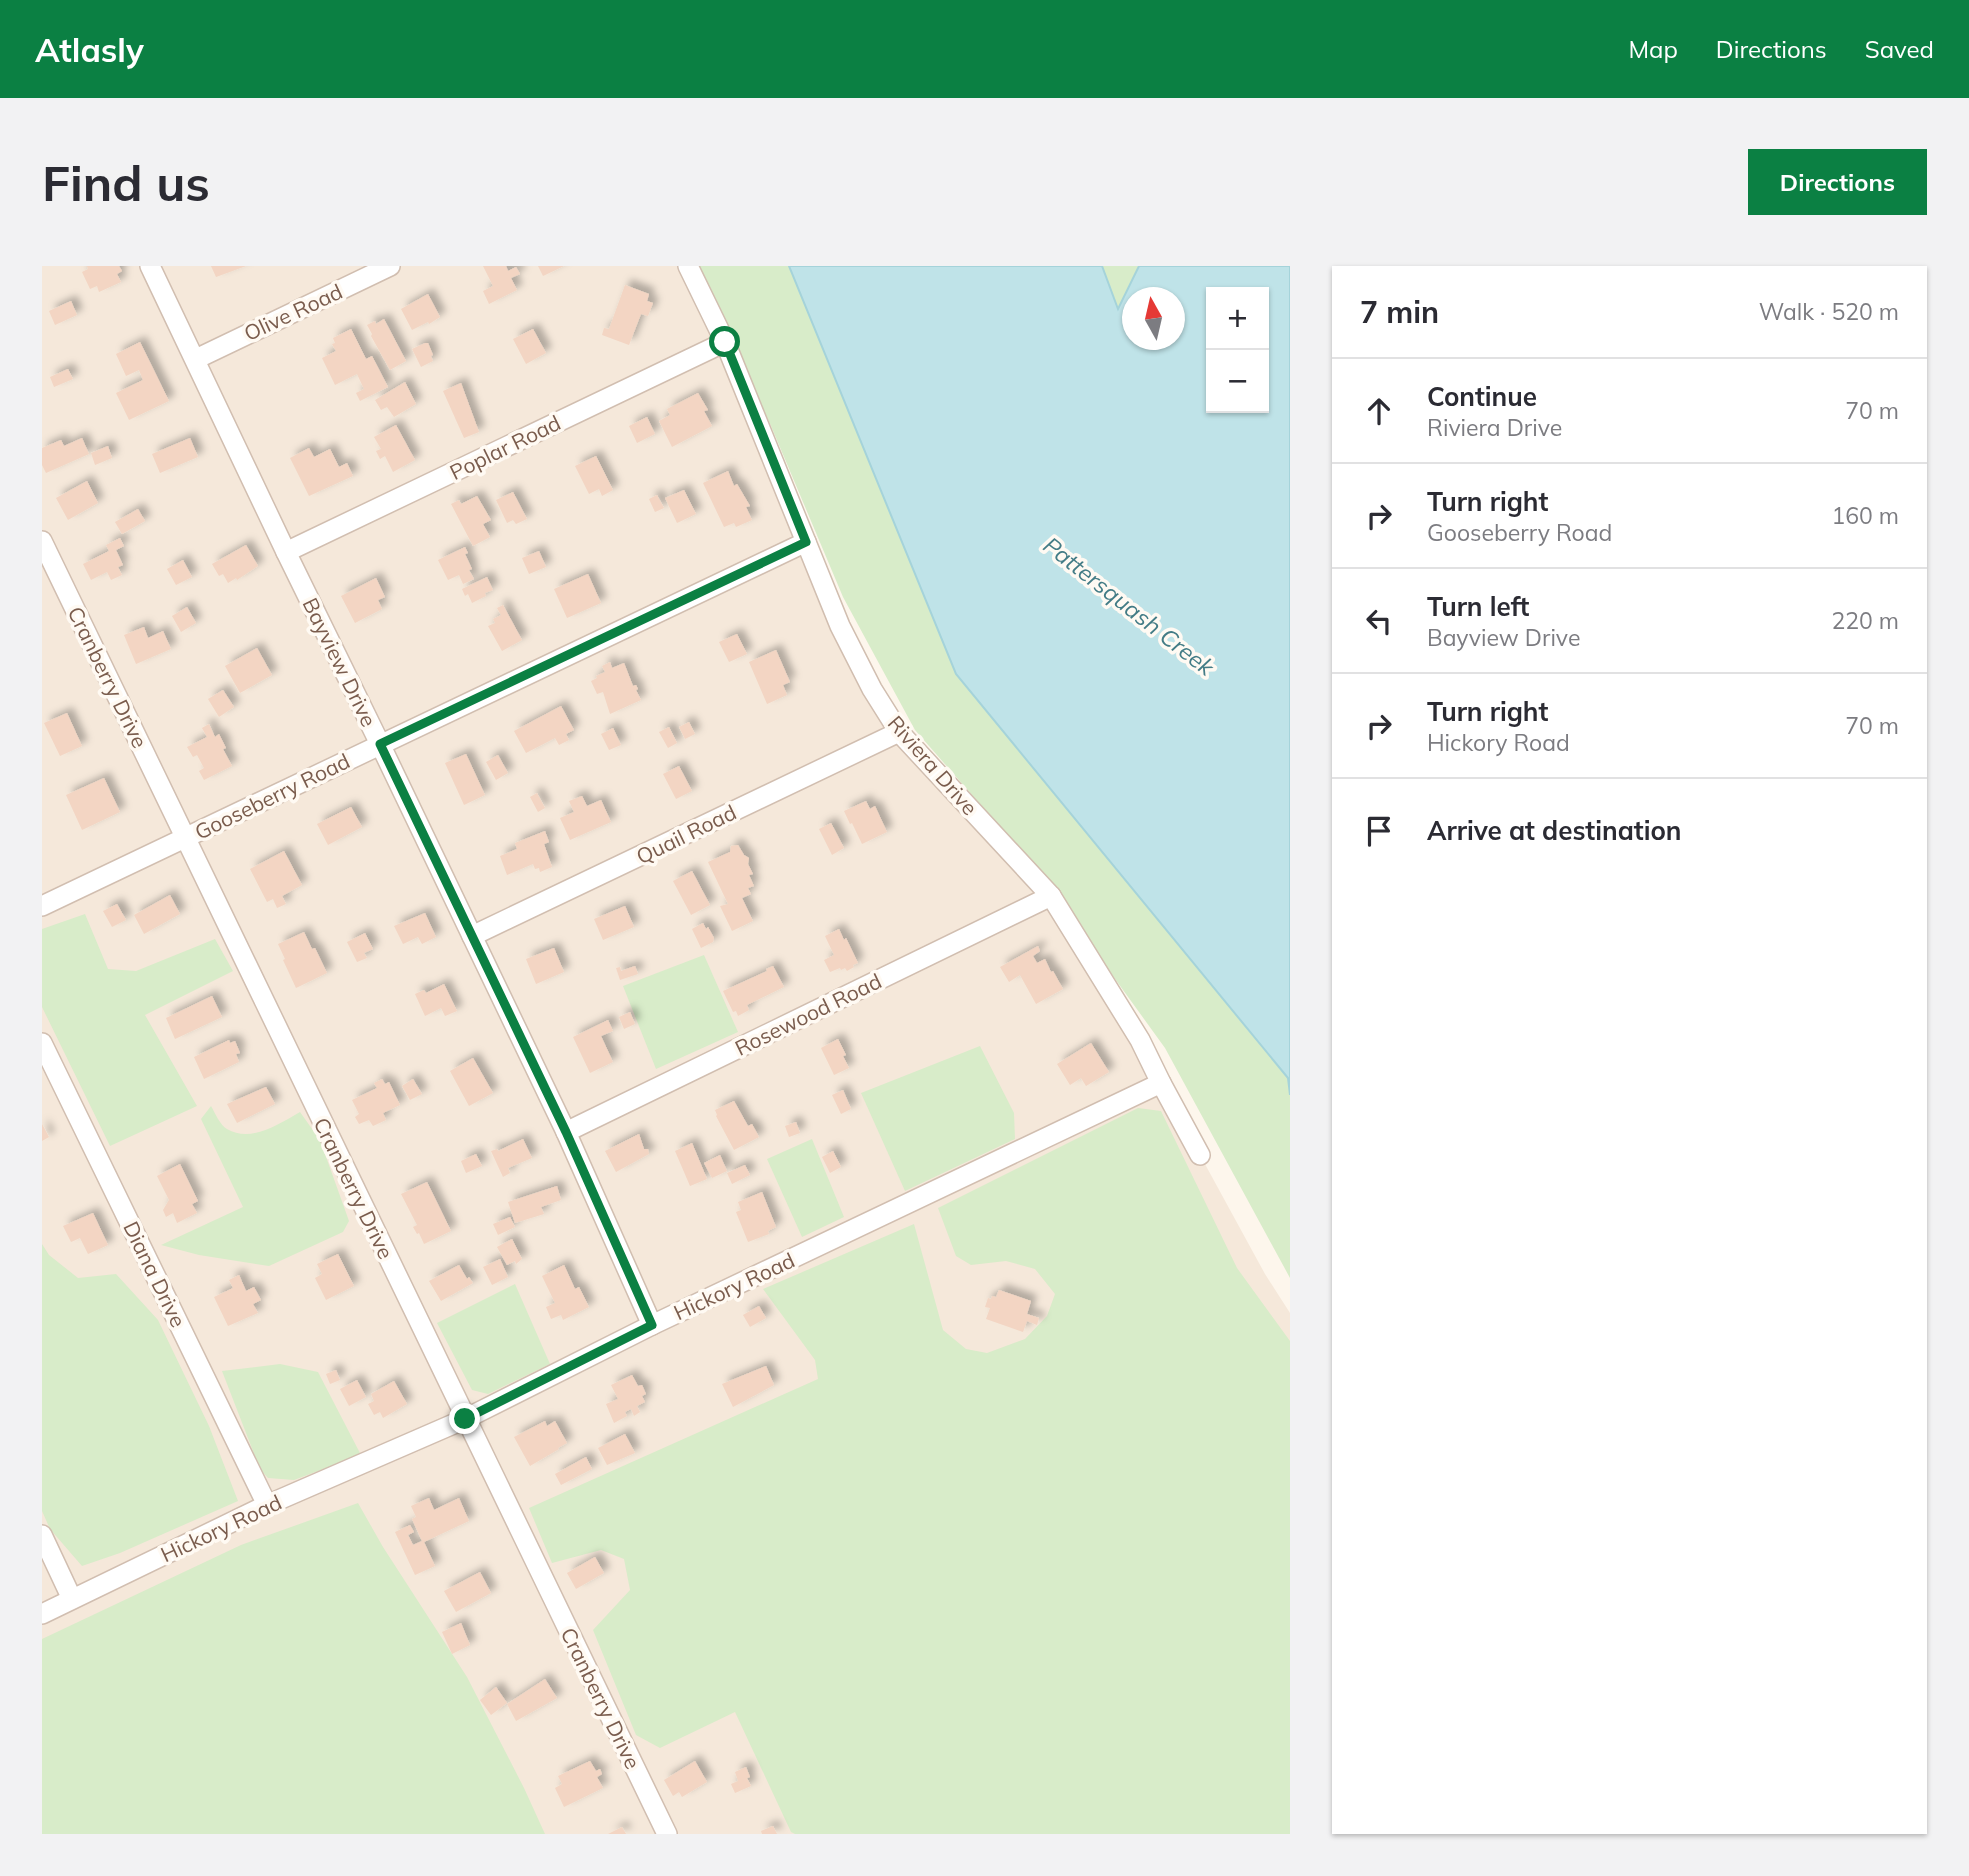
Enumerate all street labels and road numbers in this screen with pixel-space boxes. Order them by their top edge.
street label: Olive Road [240,278,346,346]
street label: Poplar Road [445,409,565,485]
street label: Bayview Drive [298,593,382,731]
street label: Cranberry Drive [63,602,153,752]
street label: Riviera Drive [883,710,983,820]
street label: Gooseberry Road [190,747,354,845]
street label: Quail Road [632,799,740,869]
street label: Rosewood Road [731,967,885,1061]
street label: Cranberry Drive [309,1113,399,1263]
street label: Diana Drive [118,1217,192,1331]
street label: Hickory Road [669,1247,799,1325]
street label: Hickory Road [156,1489,286,1567]
street label: Cranberry Drive [556,1623,646,1773]

